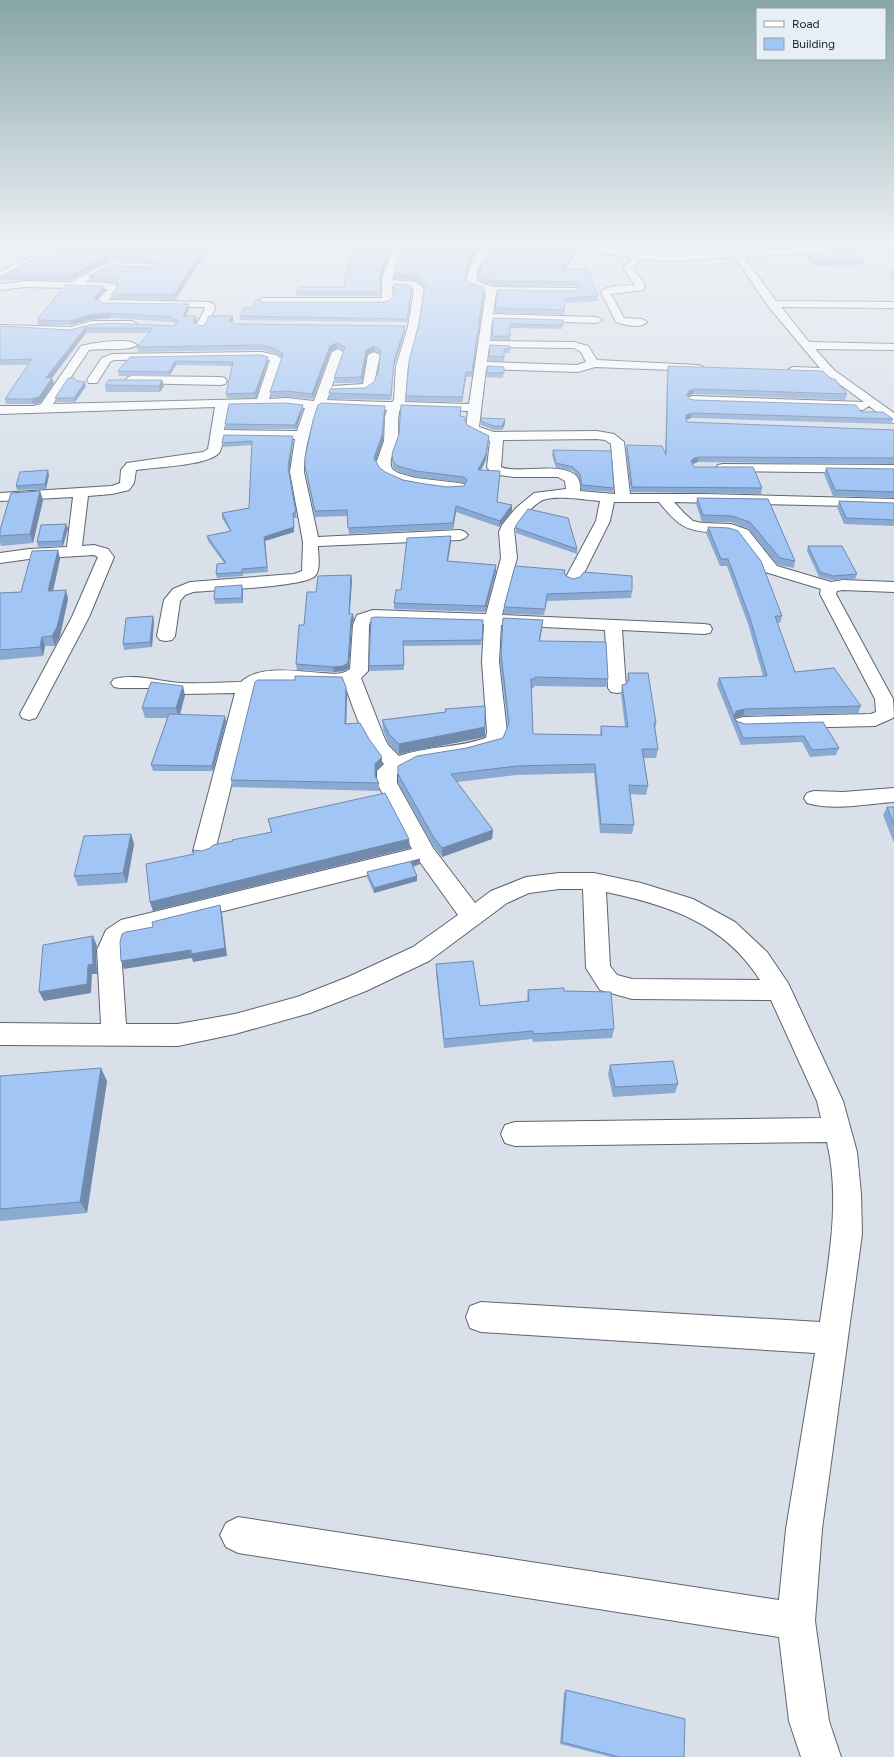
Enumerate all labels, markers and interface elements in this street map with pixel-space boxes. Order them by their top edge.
legend [756,8,886,60]
text: Road [792,17,820,31]
text: Building [792,37,835,51]

